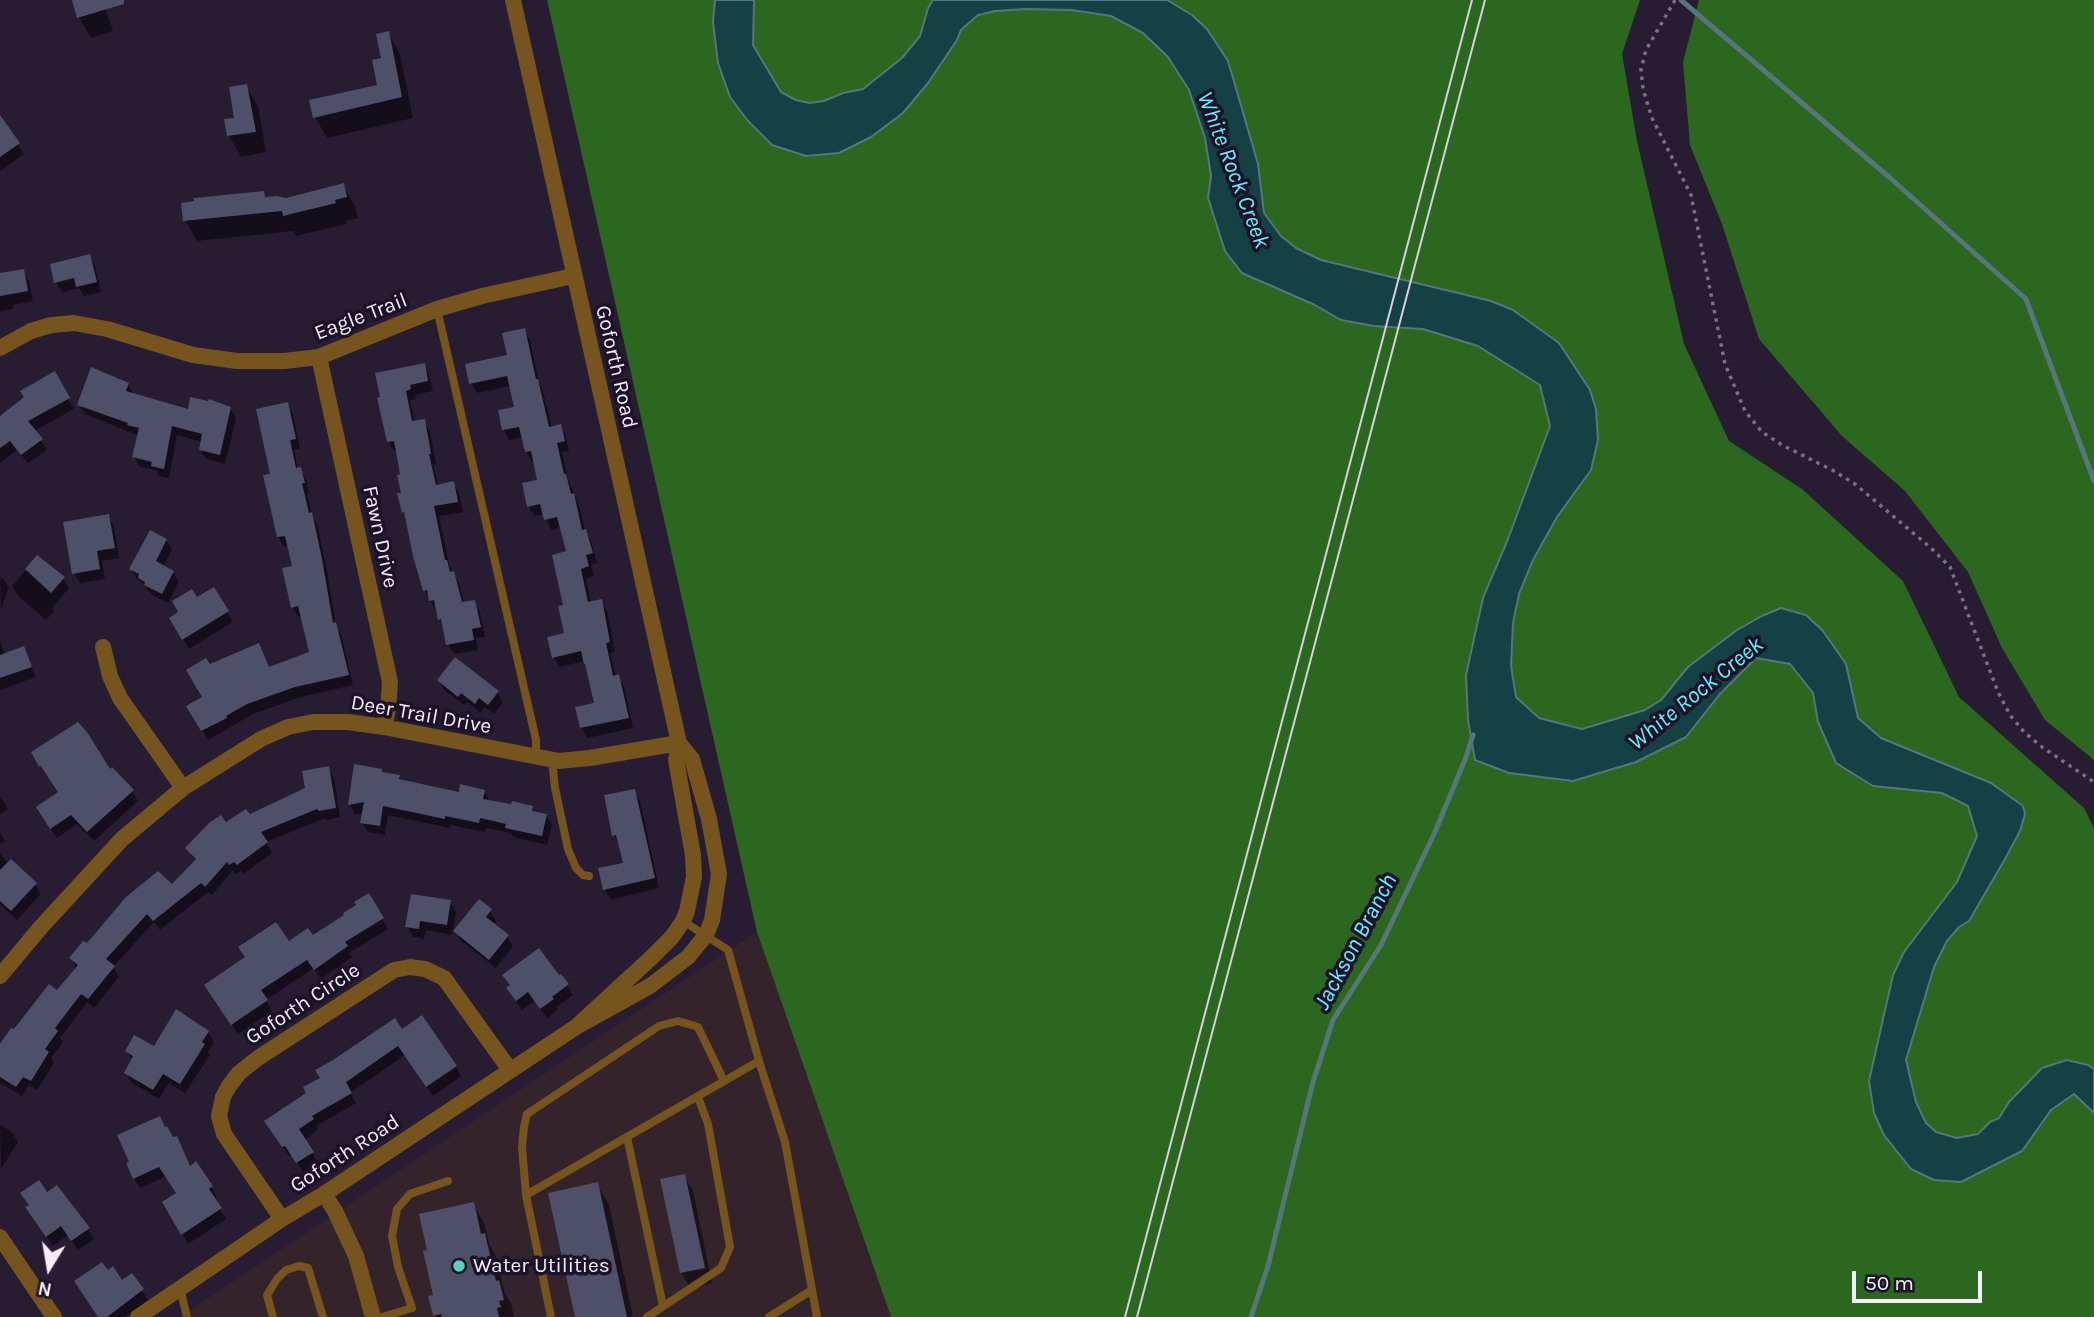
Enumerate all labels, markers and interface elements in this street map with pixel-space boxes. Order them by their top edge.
water label: White Rock Creek [1190,88,1276,252]
street label: Eagle Trail [311,288,411,346]
street label: Goforth Road [590,303,642,431]
street label: Fawn Drive [357,484,403,590]
water label: White Rock Creek [1623,631,1769,757]
street label: Deer Trail Drive [349,690,493,740]
water label: Jackson Branch [1309,869,1403,1015]
street label: Goforth Circle [241,958,365,1050]
street label: Goforth Road [286,1109,404,1199]
north arrow [14,1233,84,1303]
place label: Water Utilities [473,1253,610,1279]
marker: Water Utilities [451,1258,467,1274]
scale bar [1856,1258,1986,1302]
text: 50 m [1865,1271,1914,1295]
text: N [36,1277,54,1301]

